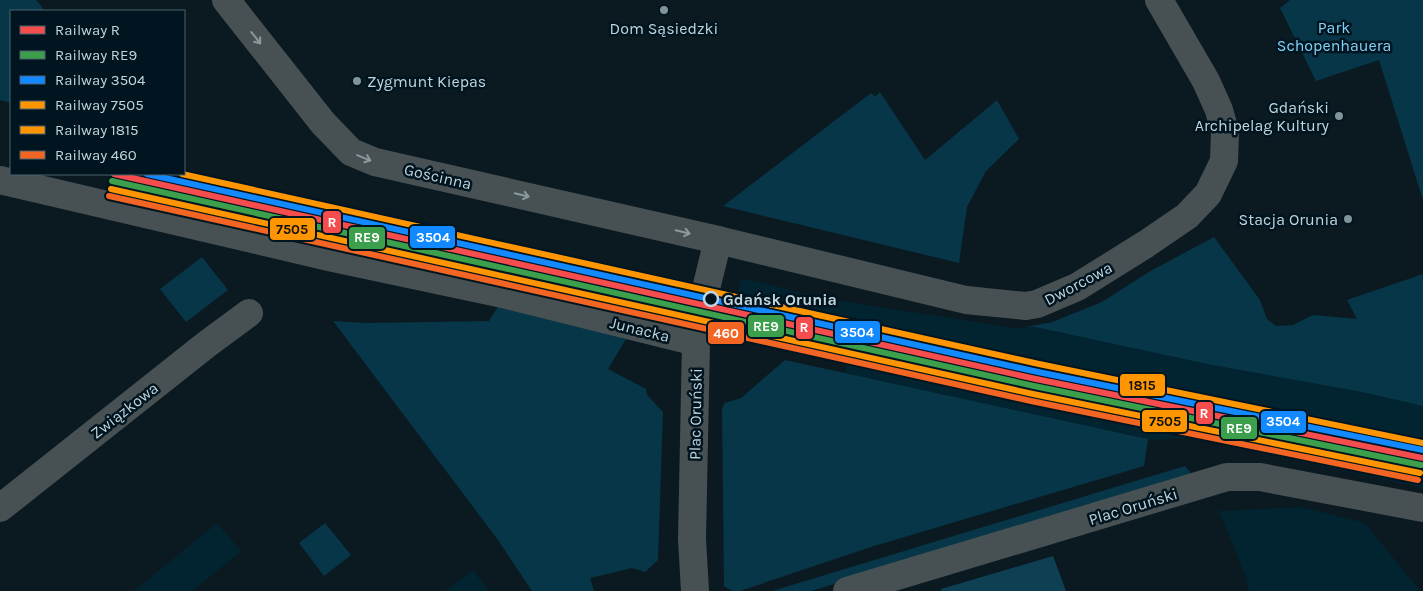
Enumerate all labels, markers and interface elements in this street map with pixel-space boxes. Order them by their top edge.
marker: Dom Sąsiedzki [658,4,670,16]
legend [10,10,185,175]
park label: Park Schopenhauera [1277,18,1391,55]
place label: Dom Sąsiedzki [610,19,718,38]
text: Railway R [55,21,120,39]
one-way arrow [251,32,262,45]
text: Railway RE9 [55,46,137,64]
text: Railway 3504 [55,71,146,89]
place label: Zygmunt Kiepas [367,72,486,91]
marker: Zygmunt Kiepas [351,75,363,87]
text: Railway 7505 [55,96,144,114]
place label: Gdański Archipelag Kultury [1195,98,1330,135]
marker: Gdański Archipelag Kultury [1333,110,1345,122]
text: Railway 1815 [55,121,138,139]
text: Railway 460 [55,146,137,164]
one-way arrow [356,153,371,163]
street label: Gościnna [402,160,473,193]
one-way arrow [514,191,530,200]
line badge: R [322,210,342,234]
place label: Stacja Orunia [1239,210,1338,229]
marker: Stacja Orunia [1342,213,1354,225]
text: R [327,214,337,231]
line badge: 7505 [269,217,316,241]
text: 7505 [276,221,308,238]
line badge: 3504 [409,225,456,249]
line badge: RE9 [348,226,386,250]
one-way arrow [674,228,690,237]
text: RE9 [354,229,380,246]
text: 3504 [416,229,451,246]
street label: Dworcowa [1041,258,1115,309]
place label: Gdańsk Orunia [723,290,837,309]
marker: Gdańsk Orunia [703,291,719,307]
street label: Junacka [608,313,672,346]
line badge: RE9 [747,314,785,338]
line badge: R [795,316,814,340]
text: RE9 [753,318,779,335]
text: R [799,319,809,336]
line badge: 3504 [834,320,881,344]
line badge: 460 [707,321,745,345]
text: 3504 [840,324,875,341]
text: 460 [713,325,739,342]
street label: Plac Oruński [685,368,706,460]
line badge: 1815 [1119,373,1166,397]
text: 1815 [1128,377,1156,394]
street label: Związkowa [87,378,162,443]
line badge: R [1195,401,1214,425]
text: R [1199,405,1209,422]
line badge: 7505 [1141,409,1188,433]
line badge: 3504 [1260,410,1307,434]
text: 7505 [1149,413,1181,430]
text: 3504 [1266,413,1301,430]
line badge: RE9 [1220,416,1258,440]
text: RE9 [1226,420,1252,437]
street label: Plac Oruński [1086,484,1180,529]

